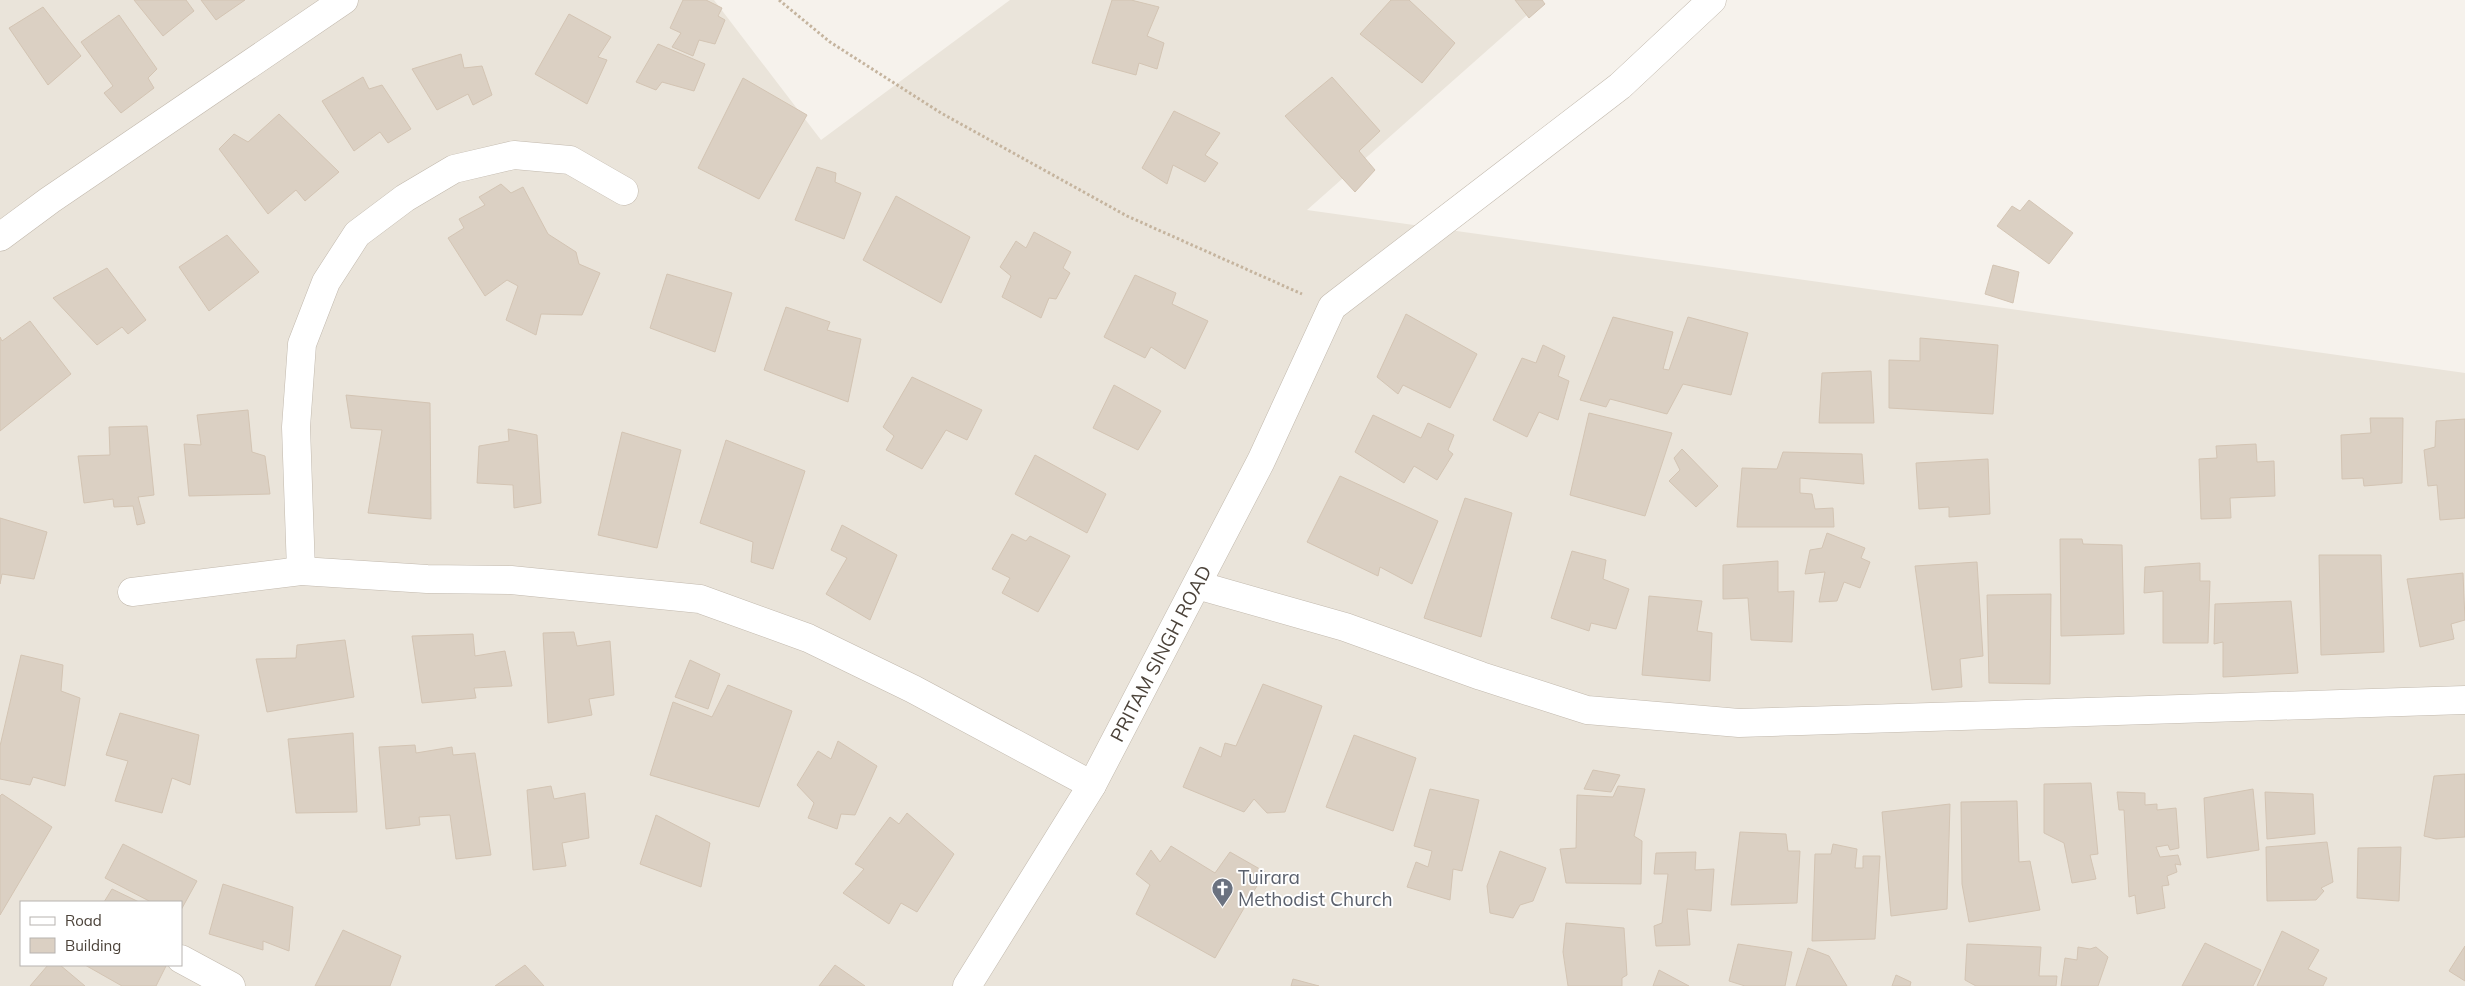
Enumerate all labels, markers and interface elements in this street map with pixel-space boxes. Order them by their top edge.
street label: PRITAM SINGH ROAD [1105,561,1217,746]
place label: Tuirara Methodist Church [1238,865,1393,911]
church icon: Tuirara Methodist Church [1210,876,1234,907]
legend [20,901,182,966]
text: Road [65,911,102,930]
text: Building [65,936,121,955]

